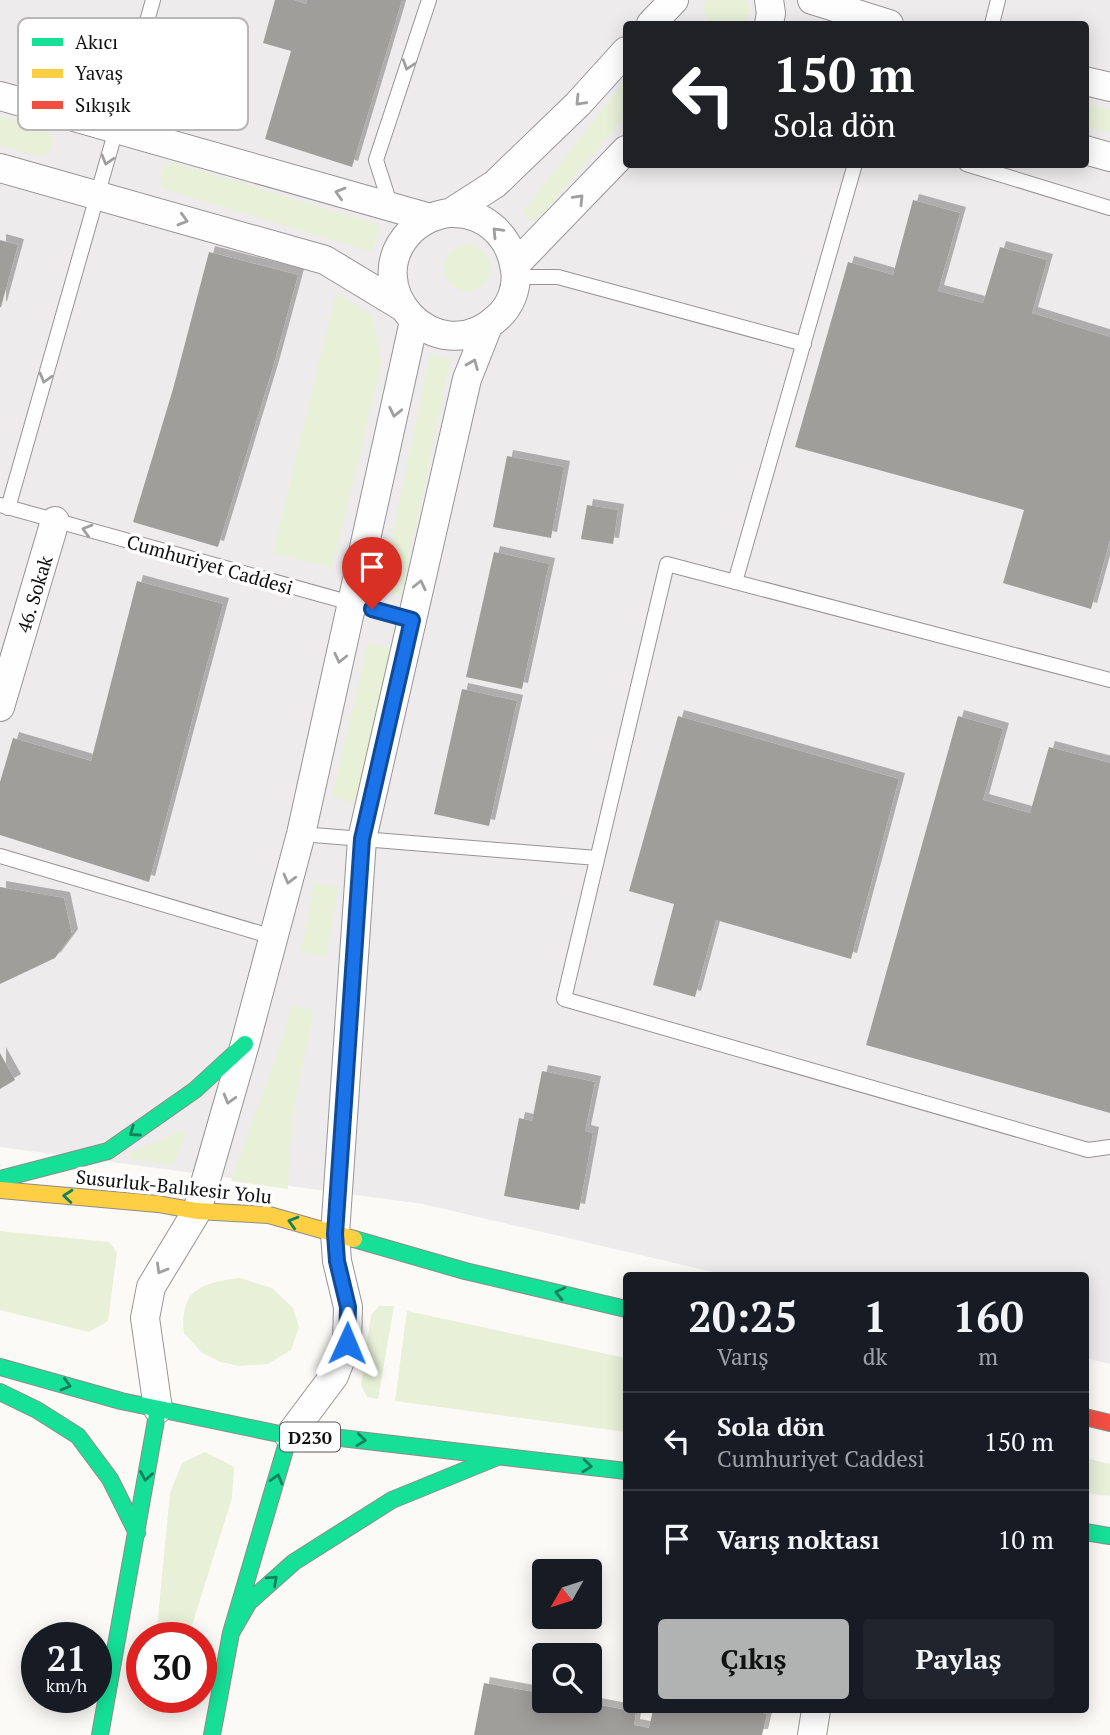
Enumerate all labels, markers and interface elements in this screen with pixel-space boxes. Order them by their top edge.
legend [18,18,248,130]
text: Akıcı [75,29,118,54]
text: 150 m [773,41,915,106]
icon: left [658,49,749,140]
one-way arrow [402,58,416,70]
text: Yavaş [75,60,123,85]
text: Sıkışık [75,92,131,117]
one-way arrow [575,93,588,106]
text: Sola dön [773,104,896,146]
one-way arrow [101,154,116,166]
one-way arrow [335,186,347,201]
one-way arrow [571,194,584,207]
one-way arrow [177,212,189,226]
one-way arrow [492,227,505,240]
one-way arrow [464,359,478,371]
one-way arrow [38,372,53,384]
one-way arrow [389,406,403,418]
one-way arrow [81,523,93,538]
street label: Cumhuriyet Caddesi [124,528,296,600]
pin [342,537,402,609]
icon: arrive [353,548,391,586]
street label: 46. Sokak [10,552,58,636]
one-way arrow [412,579,426,591]
one-way arrow [334,652,349,664]
one-way arrow [282,873,297,885]
one-way arrow [223,1093,238,1105]
one-way arrow [129,1124,142,1136]
street label: Susurluk-Balıkesir Yolu [75,1163,273,1209]
one-way arrow [62,1189,73,1204]
one-way arrow [287,1216,299,1230]
one-way arrow [156,1262,169,1275]
one-way arrow [554,1287,566,1301]
text: 20:25 [688,1288,798,1344]
text: 1 [863,1288,887,1344]
text: 160 [953,1288,1024,1344]
position arrow [310,1306,384,1380]
text: Varış [717,1341,769,1372]
text: dk [863,1341,887,1372]
text: m [978,1341,998,1372]
one-way arrow [60,1377,72,1392]
text: Sola dön [717,1409,825,1443]
road number: D230 [280,1422,340,1452]
icon: left [658,1422,696,1460]
text: 150 m [984,1424,1054,1458]
one-way arrow [355,1433,367,1448]
text: Cumhuriyet Caddesi [717,1443,925,1474]
one-way arrow [581,1459,593,1474]
one-way arrow [140,1470,155,1482]
one-way arrow [268,1473,283,1485]
icon: arrive [658,1520,696,1558]
text: Varış noktası [717,1522,880,1556]
text: 10 m [998,1522,1054,1556]
north arrow [532,1559,602,1629]
map controls [532,1559,602,1713]
one-way arrow [265,1576,278,1588]
button: Çıkış [658,1619,849,1699]
button: Paylaş [863,1619,1054,1699]
speed limit sign: 30 [126,1622,217,1713]
text: 21 [47,1635,86,1681]
button: search [532,1643,602,1713]
text: km/h [46,1673,87,1697]

